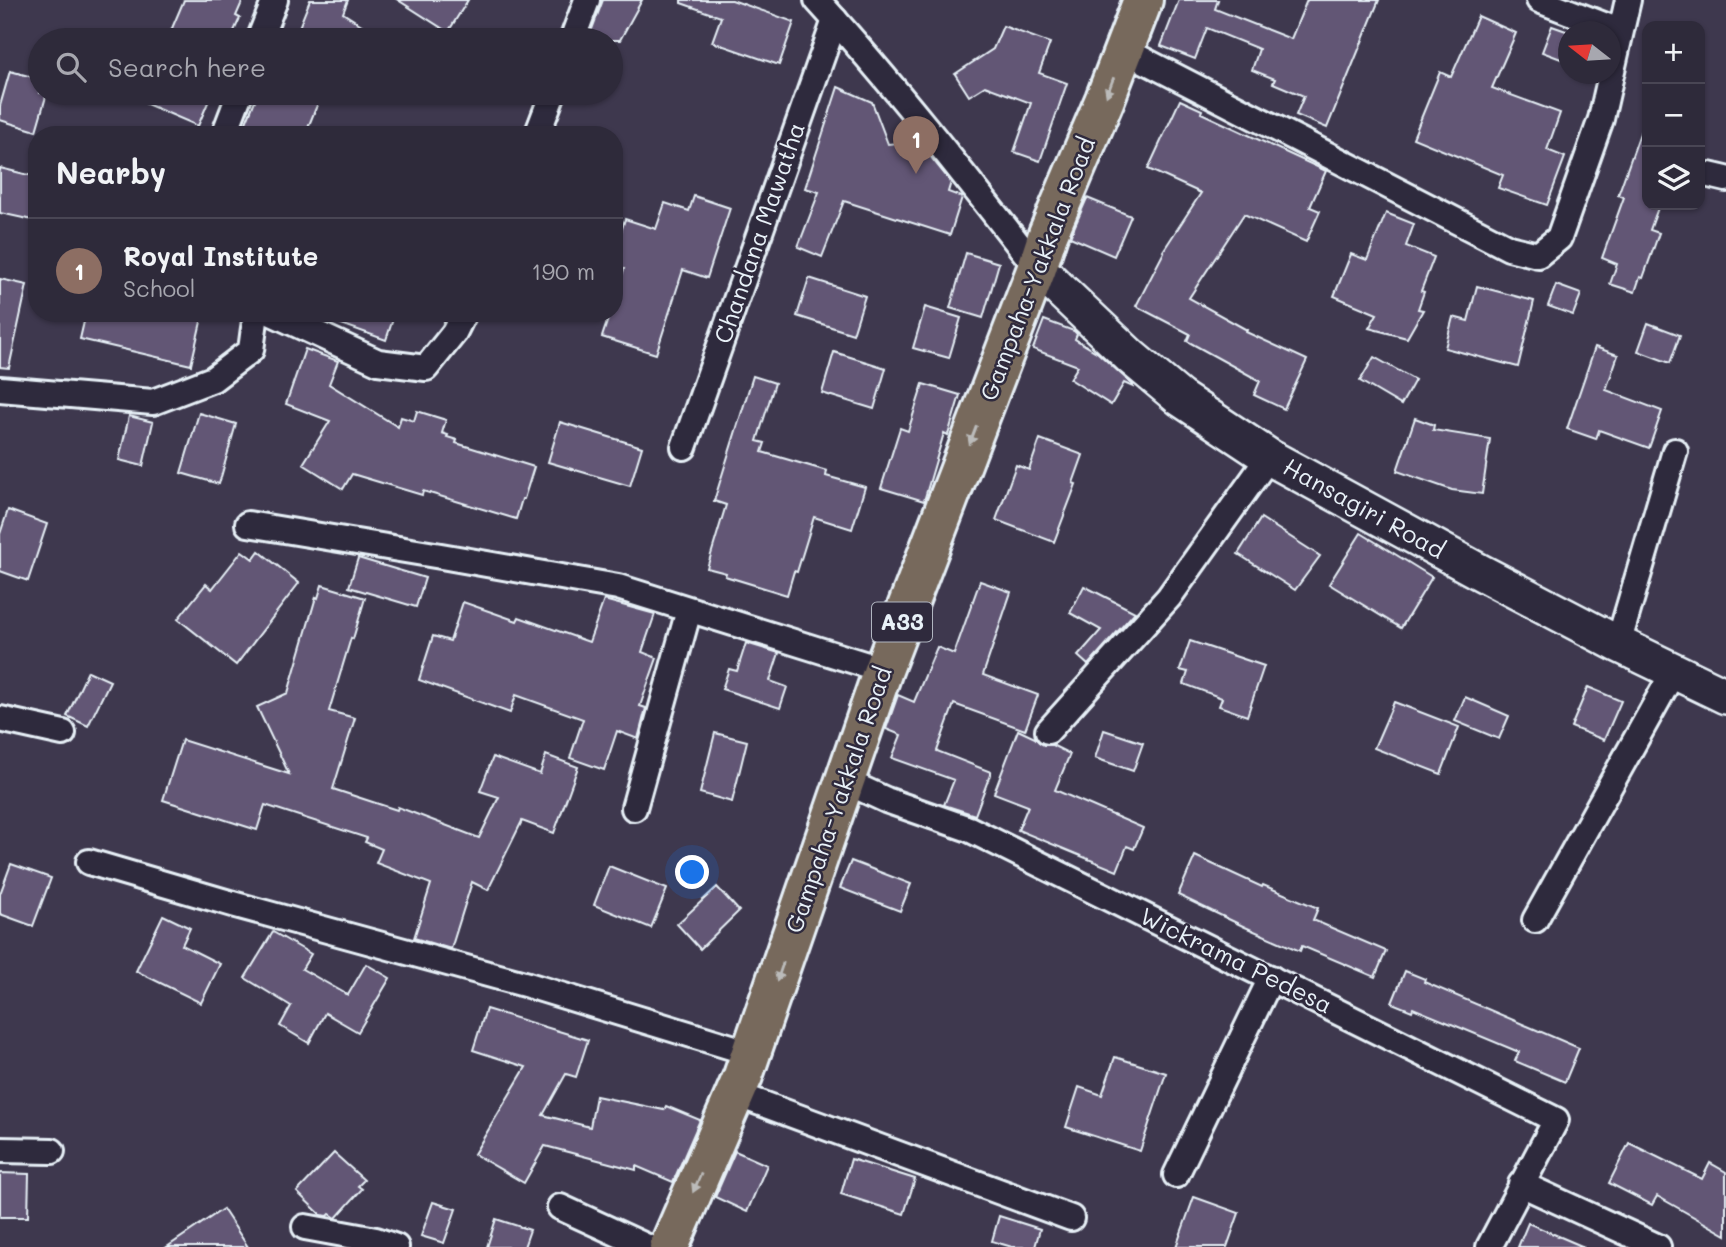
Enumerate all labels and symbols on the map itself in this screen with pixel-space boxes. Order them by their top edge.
north arrow [1558,21,1621,84]
one-way arrow [1105,76,1116,97]
pin: 1 [893,116,939,174]
street label: Chandana Mawatha [706,118,811,347]
street label: Gampaha-Yakkala Road [972,132,1101,405]
one-way arrow [967,425,978,446]
street label: Hansagiri Road [1278,450,1451,565]
road number: A33 [872,602,932,642]
street label: Gampaha-Yakkala Road [777,662,898,937]
your location [675,855,709,889]
street label: Wickrama Pedesa [1135,900,1338,1020]
one-way arrow [774,961,785,982]
one-way arrow [691,1173,702,1194]

